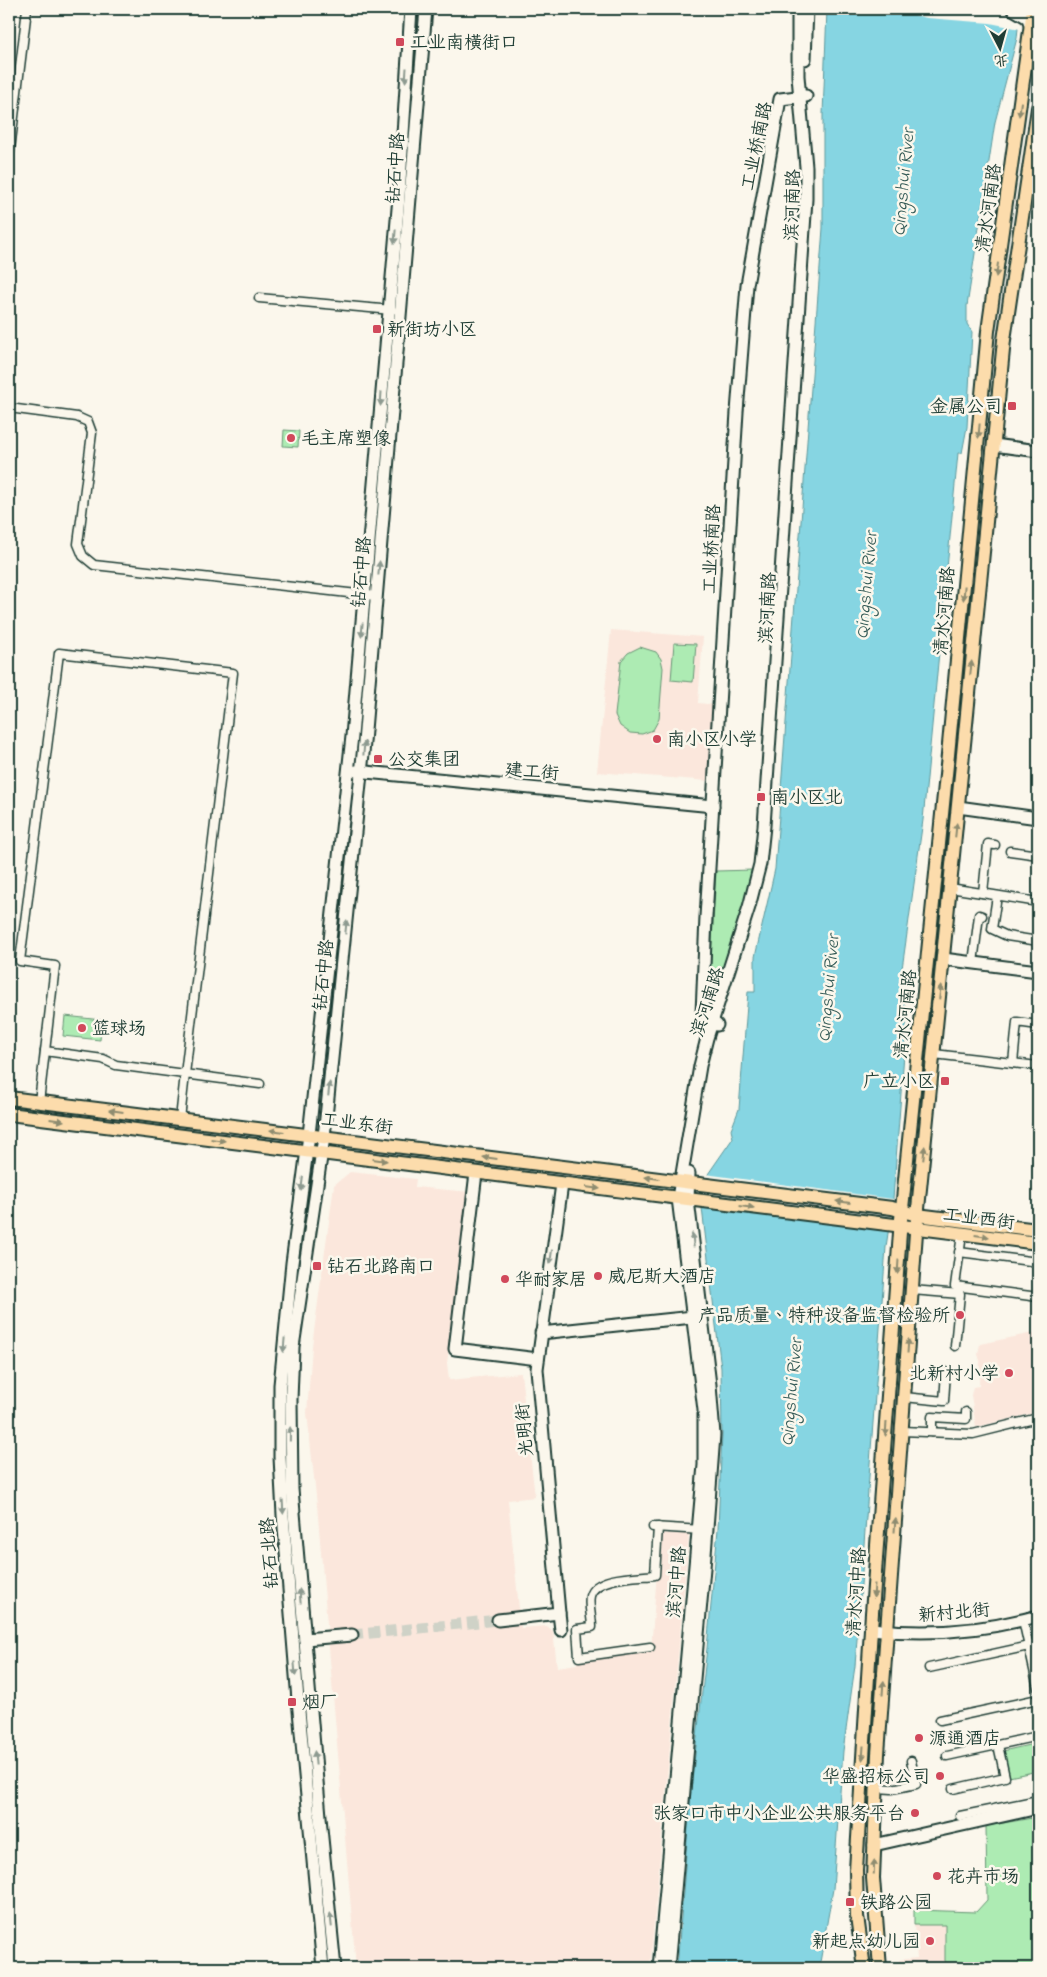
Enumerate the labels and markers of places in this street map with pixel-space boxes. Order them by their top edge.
place label: 工业南横街口 [410,31,518,57]
marker: 工业南横街口 [394,36,406,48]
place label: 新街坊小区 [387,318,477,344]
marker: 新街坊小区 [371,323,383,335]
place label: 金属公司 [930,395,1002,421]
marker: 金属公司 [1006,400,1018,412]
place label: 毛主席塑像 [301,427,391,453]
marker: 毛主席塑像 [285,432,297,444]
place label: 南小区小学 [667,728,757,754]
marker: 南小区小学 [651,733,663,745]
place label: 公交集团 [388,748,460,774]
marker: 公交集团 [372,753,384,765]
place label: 南小区北 [771,786,843,812]
marker: 南小区北 [755,791,767,803]
place label: 篮球场 [92,1017,146,1043]
marker: 篮球场 [76,1022,88,1034]
place label: 广立小区 [863,1070,935,1096]
marker: 广立小区 [939,1075,951,1087]
place label: 钻石北路南口 [327,1255,435,1281]
marker: 钻石北路南口 [311,1260,323,1272]
place label: 威尼斯大酒店 [608,1265,716,1291]
place label: 华耐家居 [515,1268,587,1294]
marker: 威尼斯大酒店 [592,1270,604,1282]
marker: 华耐家居 [499,1273,511,1285]
place label: 产品质量、特种设备监督检验所 [698,1304,950,1330]
marker: 产品质量、特种设备监督检验所 [954,1309,966,1321]
place label: 北新村小学 [909,1362,999,1388]
marker: 北新村小学 [1003,1367,1015,1379]
place label: 烟厂 [302,1691,338,1717]
marker: 烟厂 [286,1696,298,1708]
place label: 源通酒店 [929,1727,1001,1753]
marker: 源通酒店 [913,1732,925,1744]
place label: 华盛招标公司 [822,1765,930,1791]
marker: 华盛招标公司 [934,1770,946,1782]
place label: 张家口市中小企业公共服务平台 [653,1802,905,1828]
marker: 张家口市中小企业公共服务平台 [909,1807,921,1819]
place label: 花卉市场 [947,1865,1019,1891]
marker: 花卉市场 [931,1870,943,1882]
place label: 铁路公园 [860,1891,932,1917]
marker: 铁路公园 [844,1896,856,1908]
place label: 新起点幼儿园 [812,1930,920,1956]
marker: 新起点幼儿园 [924,1935,936,1947]

